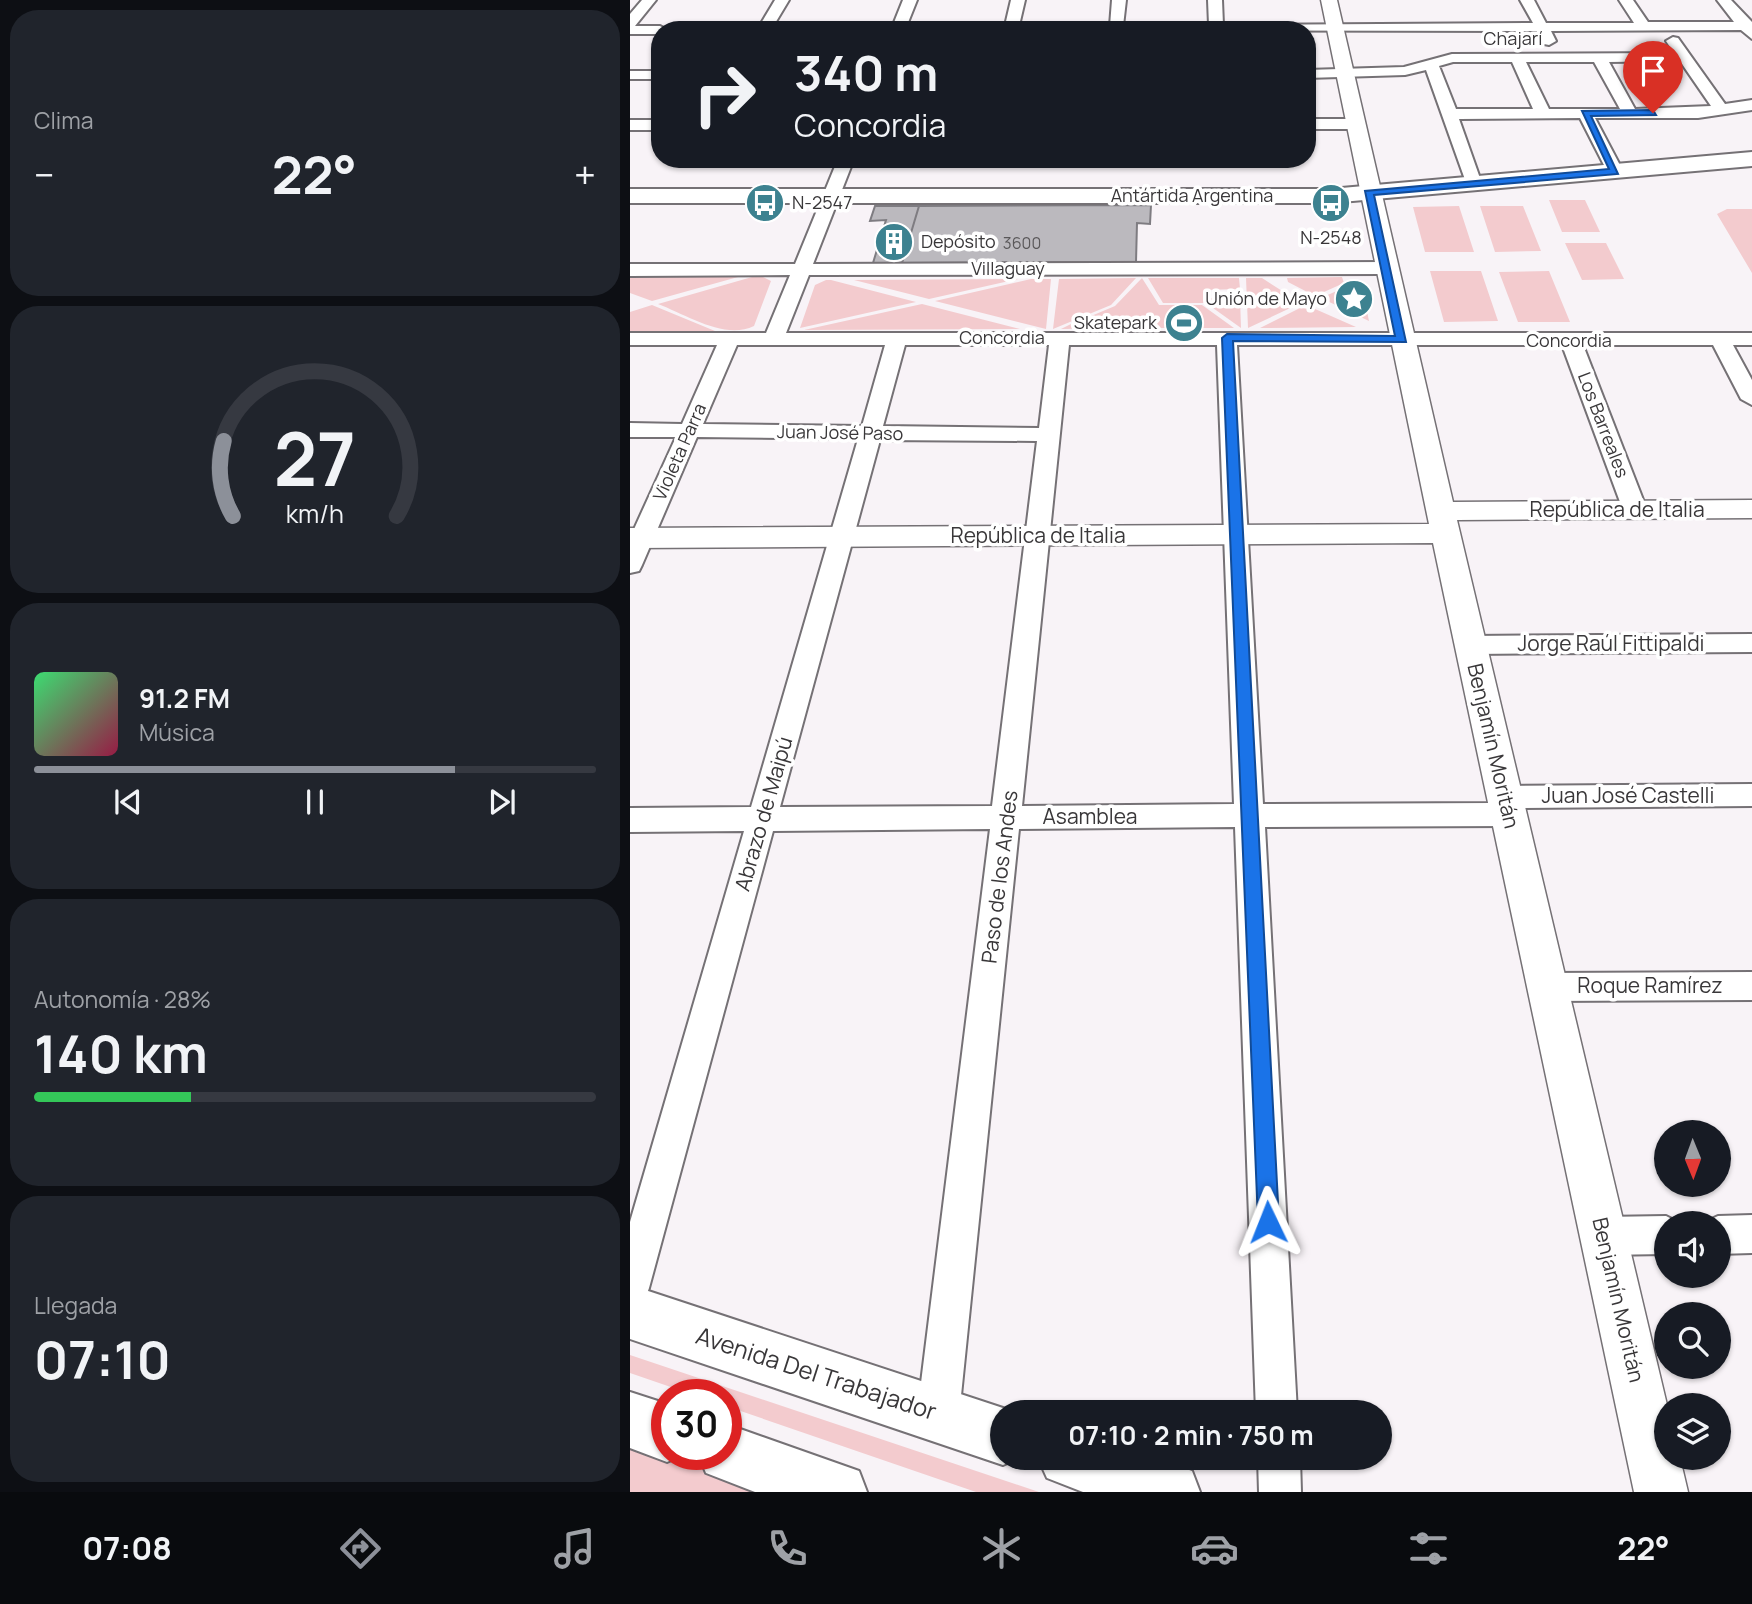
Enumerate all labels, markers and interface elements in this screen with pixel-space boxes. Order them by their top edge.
street label: Chajarí [1484,26,1542,50]
text: 340 m [794,39,938,106]
pin [1623,41,1683,113]
icon: right [679,49,770,140]
icon: arrive [1634,52,1672,90]
text: Concordia [794,103,946,147]
text: Clima [34,104,93,136]
text: 22° [272,139,357,210]
text: − [34,148,55,200]
text: + [574,148,596,200]
bus stop icon: N-2547 [744,182,786,224]
bus stop icon: N-2548 [1310,182,1352,224]
street label: Antártida Argentina [1111,183,1273,207]
place label: N-2547 [792,190,852,214]
building icon: Depósito [873,221,915,263]
place label: N-2548 [1300,225,1362,249]
place label: Depósito [921,229,996,253]
house number: 3600 [1003,232,1041,254]
street label: Villaguay [971,256,1045,280]
place icon: Unión de Mayo [1333,278,1375,320]
place label: Unión de Mayo [1205,286,1327,310]
sports icon: Skatepark [1163,302,1205,344]
place label: Skatepark [1074,310,1158,334]
street label: Concordia [959,325,1045,349]
street label: Concordia [1526,328,1612,352]
street label: Los Barreales [1573,368,1635,481]
street label: Violeta Parra [647,399,711,504]
text: 27 [274,408,356,508]
street label: Juan José Paso [777,419,903,445]
text: km/h [286,495,344,530]
street label: República de Italia [1529,495,1705,523]
street label: República de Italia [950,521,1126,549]
street label: Jorge Raúl Fittipaldi [1518,629,1705,657]
street label: Benjamín Moritán [1461,660,1527,831]
text: 91.2 FM [139,680,230,716]
text: Música [139,716,215,748]
street label: Abrazo de Maipú [728,733,798,894]
street label: Juan José Castelli [1542,781,1714,809]
icon: previous [109,783,147,821]
icon: pause [296,783,334,821]
icon: next [483,783,521,821]
street label: Paso de los Andes [974,789,1024,965]
street label: Asamblea [1043,802,1137,830]
street label: Roque Ramírez [1577,971,1723,999]
text: Autonomía · 28% [34,983,211,1015]
text: 140 km [34,1018,208,1089]
north arrow [1654,1120,1731,1197]
map controls [1654,1120,1731,1470]
position arrow [1231,1185,1305,1259]
button: sound [1654,1211,1731,1288]
street label: Benjamín Moritán [1586,1214,1652,1385]
text: Llegada [34,1289,117,1321]
button: search [1654,1302,1731,1379]
street label: Avenida Del Trabajador [692,1318,941,1427]
text: 07:10 [34,1324,171,1395]
speed limit sign: 30 [651,1379,742,1470]
button: layers [1654,1393,1731,1470]
text: 07:10 · 2 min · 750 m [1068,1417,1314,1453]
icon: directions [336,1524,385,1573]
icon: music [550,1524,599,1573]
icon: phone [763,1524,812,1573]
icon: climate [977,1524,1026,1573]
icon: car [1190,1524,1239,1573]
icon: filters [1404,1524,1453,1573]
text: 07:08 [82,1526,172,1570]
text: 22° [1617,1526,1670,1570]

